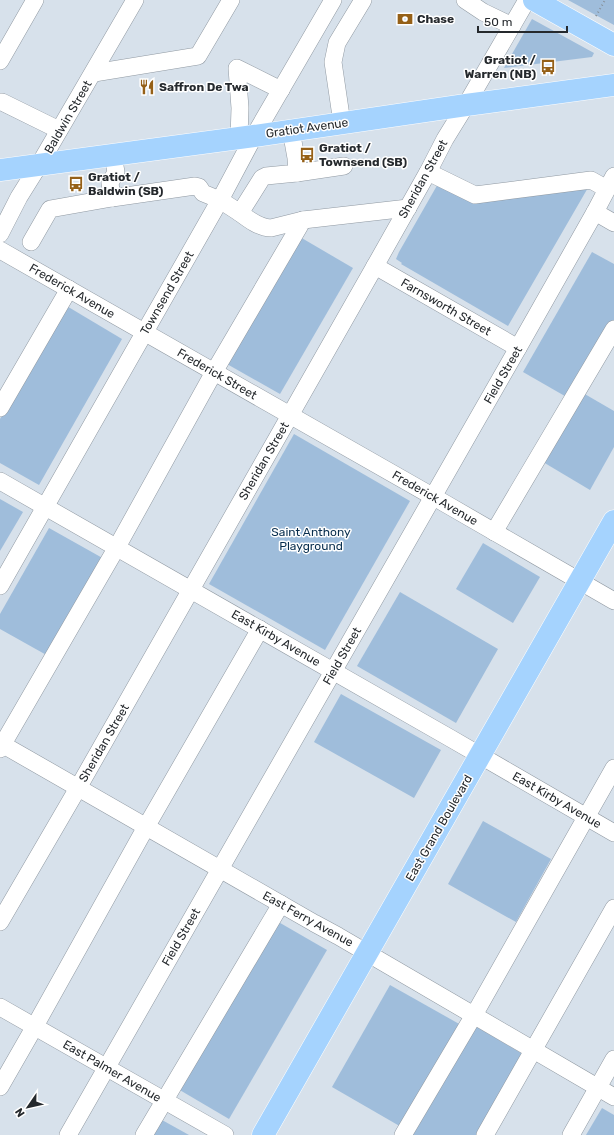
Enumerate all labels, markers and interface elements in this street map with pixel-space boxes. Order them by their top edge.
scale bar [478,8,567,34]
bank icon: Chase [396,10,414,28]
place label: Chase [417,12,454,26]
text: 50 m [484,15,512,29]
place label: Gratiot / Warren (NB) [465,53,537,81]
bus stop icon: Gratiot / Warren (NB) [539,58,557,76]
street label: Baldwin Street [41,78,95,156]
restaurant icon: Saffron De Twa [138,78,156,96]
place label: Saffron De Twa [159,80,249,94]
street label: Gratiot Avenue [265,115,349,141]
street label: Sheridan Street [396,137,451,221]
place label: Gratiot / Townsend (SB) [319,141,408,169]
bus stop icon: Gratiot / Townsend (SB) [298,146,316,164]
place label: Gratiot / Baldwin (SB) [88,170,164,198]
bus stop icon: Gratiot / Baldwin (SB) [67,175,85,193]
street label: Townsend Street [137,248,197,337]
street label: Frederick Avenue [27,261,118,321]
street label: Farnsworth Street [398,276,494,339]
street label: Field Street [481,343,525,406]
street label: Frederick Street [175,346,260,403]
street label: Sheridan Street [236,419,292,502]
street label: Frederick Avenue [390,468,481,528]
park label: Saint Anthony Playground [271,525,351,553]
street label: East Kirby Avenue [229,607,323,669]
street label: Field Street [320,624,364,687]
street label: Sheridan Street [76,701,132,784]
street label: East Kirby Avenue [510,769,604,831]
street label: East Grand Boulevard [403,772,475,884]
street label: East Ferry Avenue [260,888,356,950]
street label: Field Street [159,905,203,968]
street label: East Palmer Avenue [60,1037,164,1105]
north arrow [8,1087,48,1127]
text: N [12,1105,28,1119]

